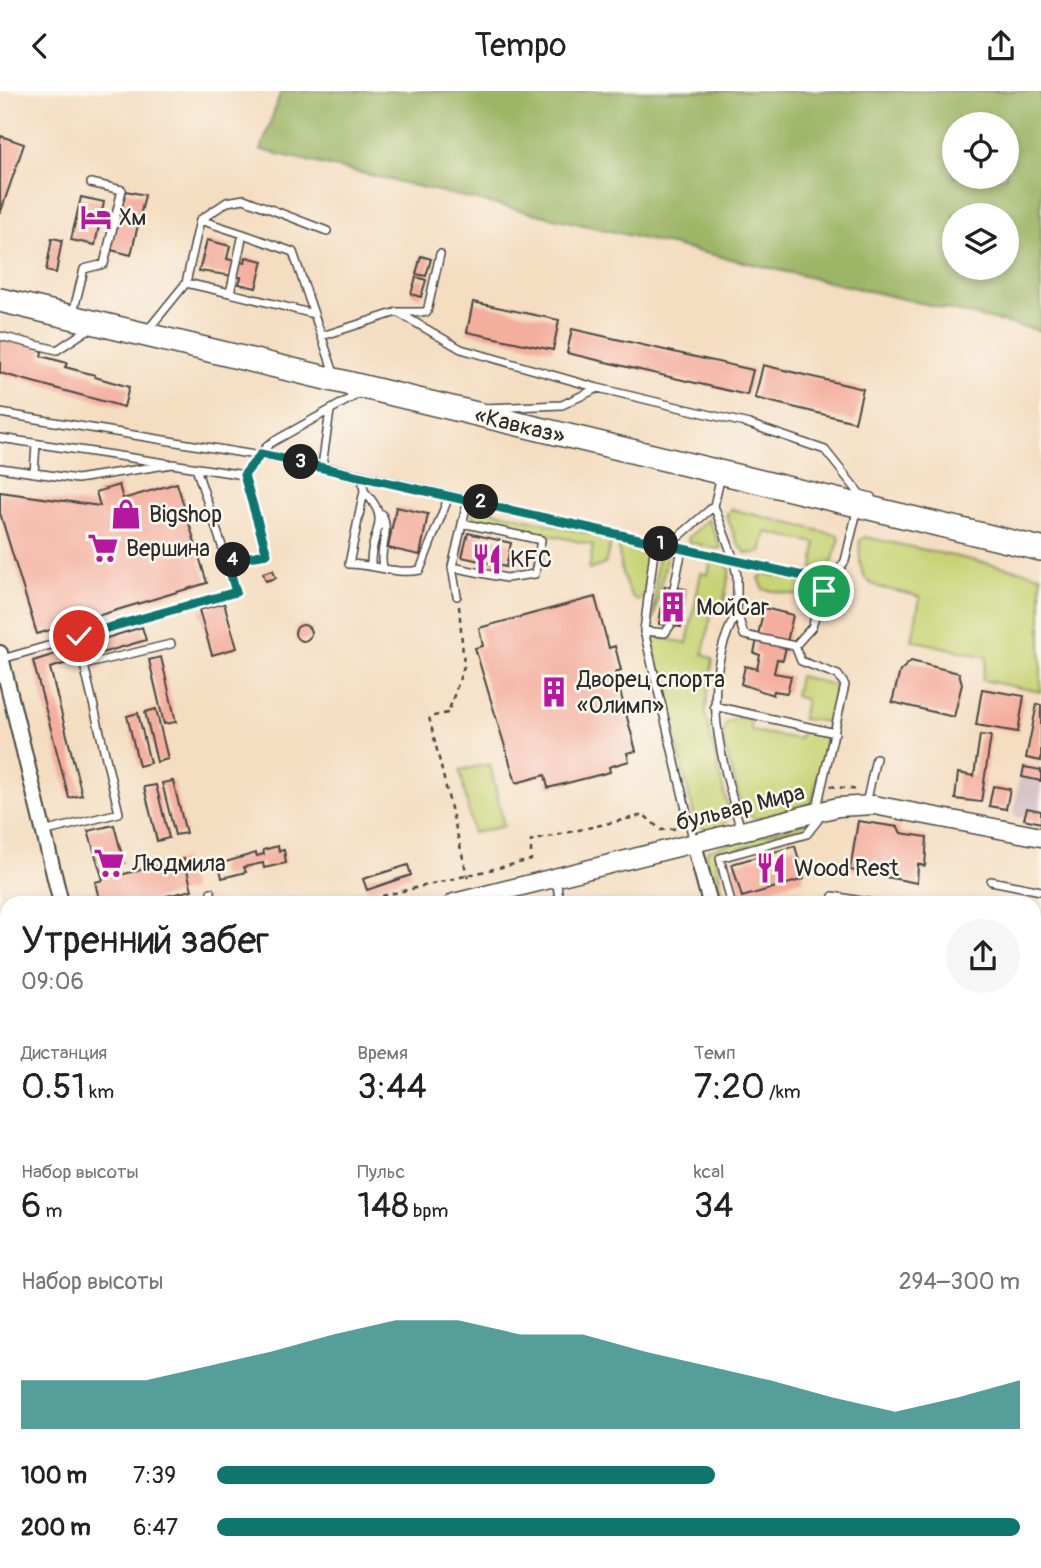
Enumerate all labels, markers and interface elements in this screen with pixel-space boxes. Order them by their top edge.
text: Tempo [474,26,567,66]
icon: back [21,27,59,65]
icon: share [982,27,1020,65]
map controls [942,112,1019,280]
button: locate [942,112,1019,189]
hotel icon: Хм [79,200,113,234]
place label: Хм [119,203,147,232]
button: layers [942,203,1019,280]
street label: «Кавказ» [472,400,568,451]
pin: 3 [284,445,318,479]
text: 3 [295,449,306,473]
pin: 2 [463,485,498,519]
text: 2 [475,489,486,513]
shop icon: Bigshop [109,497,143,531]
place label: Bigshop [149,500,222,529]
pin: 1 [644,526,678,561]
supermarket icon: Вершина [86,531,120,565]
text: 1 [657,531,664,555]
place label: Вершина [126,534,210,563]
restaurant icon: KFC [470,542,504,576]
pin: 4 [216,543,250,577]
place label: KFC [510,545,552,574]
text: 4 [227,547,238,571]
pin [794,561,854,621]
icon: arrive [805,572,843,610]
building icon: МойCar [656,590,690,624]
place label: МойCar [696,593,769,622]
pin [49,606,109,666]
icon: check [60,617,98,655]
place label: Дворец спорта «Олимп» [576,665,725,720]
building icon: Дворец спорта «Олимп» [537,675,571,709]
street label: бульвар Мира [673,777,808,838]
supermarket icon: Людмила [92,846,126,880]
place label: Людмила [131,849,226,878]
restaurant icon: Wood Rest [754,851,788,885]
place label: Wood Rest [794,854,900,883]
text: Утренний забег [21,917,269,965]
button: share [946,919,1020,993]
text: 09:06 [21,967,84,996]
text: Дистанция [21,1041,107,1065]
text: Время [357,1041,408,1065]
text: Темп [694,1041,736,1065]
text: 0.51 [21,1065,85,1109]
text: 3:44 [357,1065,427,1109]
text: 7:20 [694,1065,765,1109]
text: km [85,1080,114,1104]
text: /km [765,1080,801,1104]
text: Набор высоты [21,1160,139,1184]
text: Пульс [357,1160,405,1184]
text: kcal [694,1160,725,1184]
text: 6 [21,1184,41,1228]
text: 148 [357,1184,409,1228]
text: 34 [694,1184,734,1228]
text: m [41,1199,62,1223]
text: bpm [409,1199,448,1223]
text: Набор высоты [21,1267,163,1296]
text: 294–300 m [899,1267,1020,1296]
text: 100 m [21,1461,87,1490]
text: 7:39 [133,1461,176,1490]
text: 200 m [21,1513,91,1542]
text: 6:47 [133,1513,178,1542]

